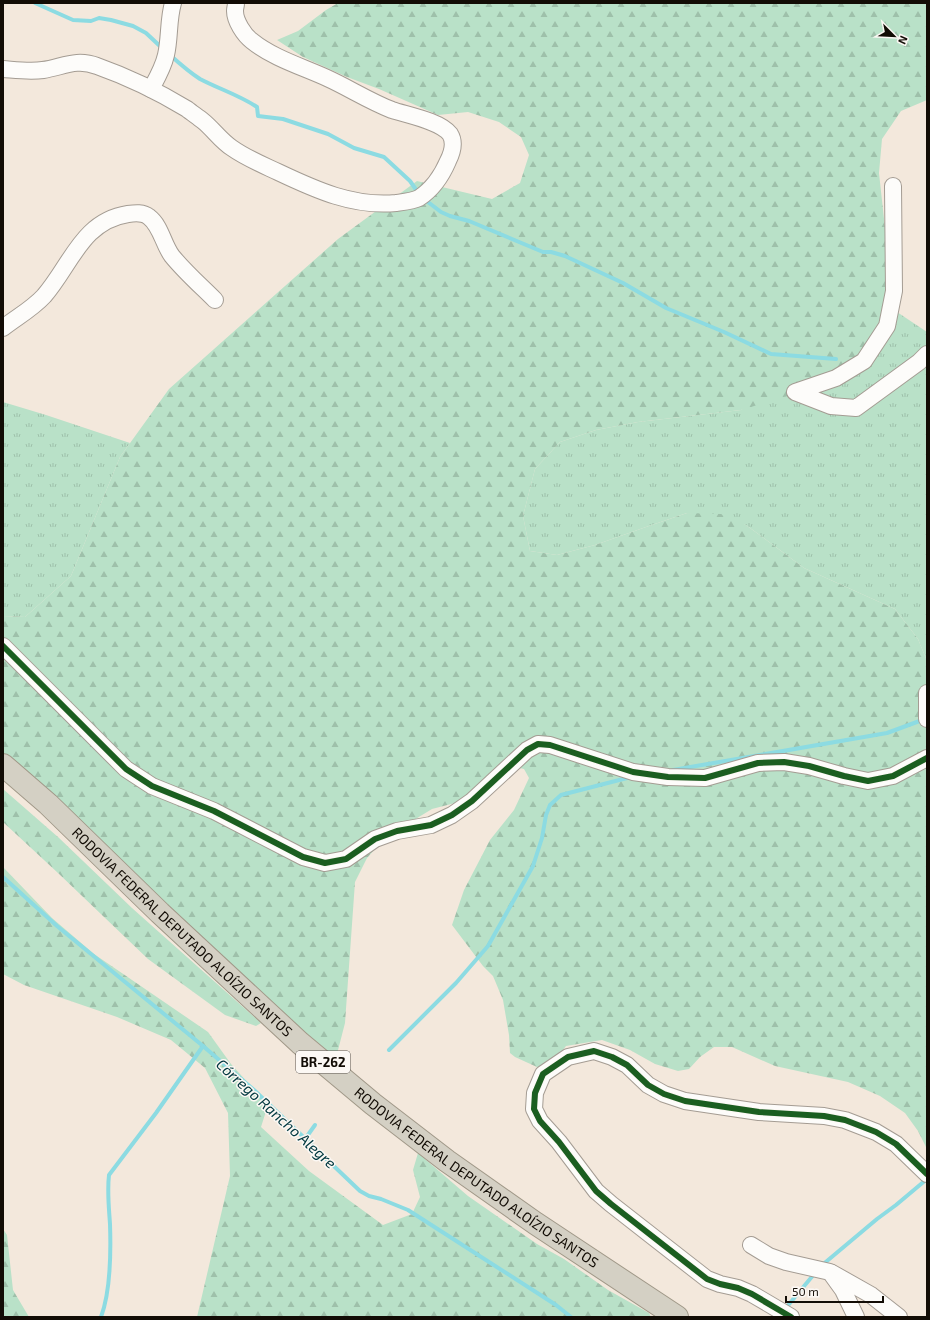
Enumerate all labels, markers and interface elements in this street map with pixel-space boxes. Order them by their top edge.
north arrow [874,16,914,56]
text: N [896,34,911,47]
street label: RODOVIA FEDERAL DEPUTADO ALOÍZIO SANTOS [69,823,296,1040]
road number: BR-262 [296,1051,350,1073]
water label: Córrego Rancho Alegre [213,1055,340,1172]
street label: RODOVIA FEDERAL DEPUTADO ALOÍZIO SANTOS [351,1083,602,1271]
scale bar [786,1278,883,1304]
text: 50 m [792,1284,819,1298]

